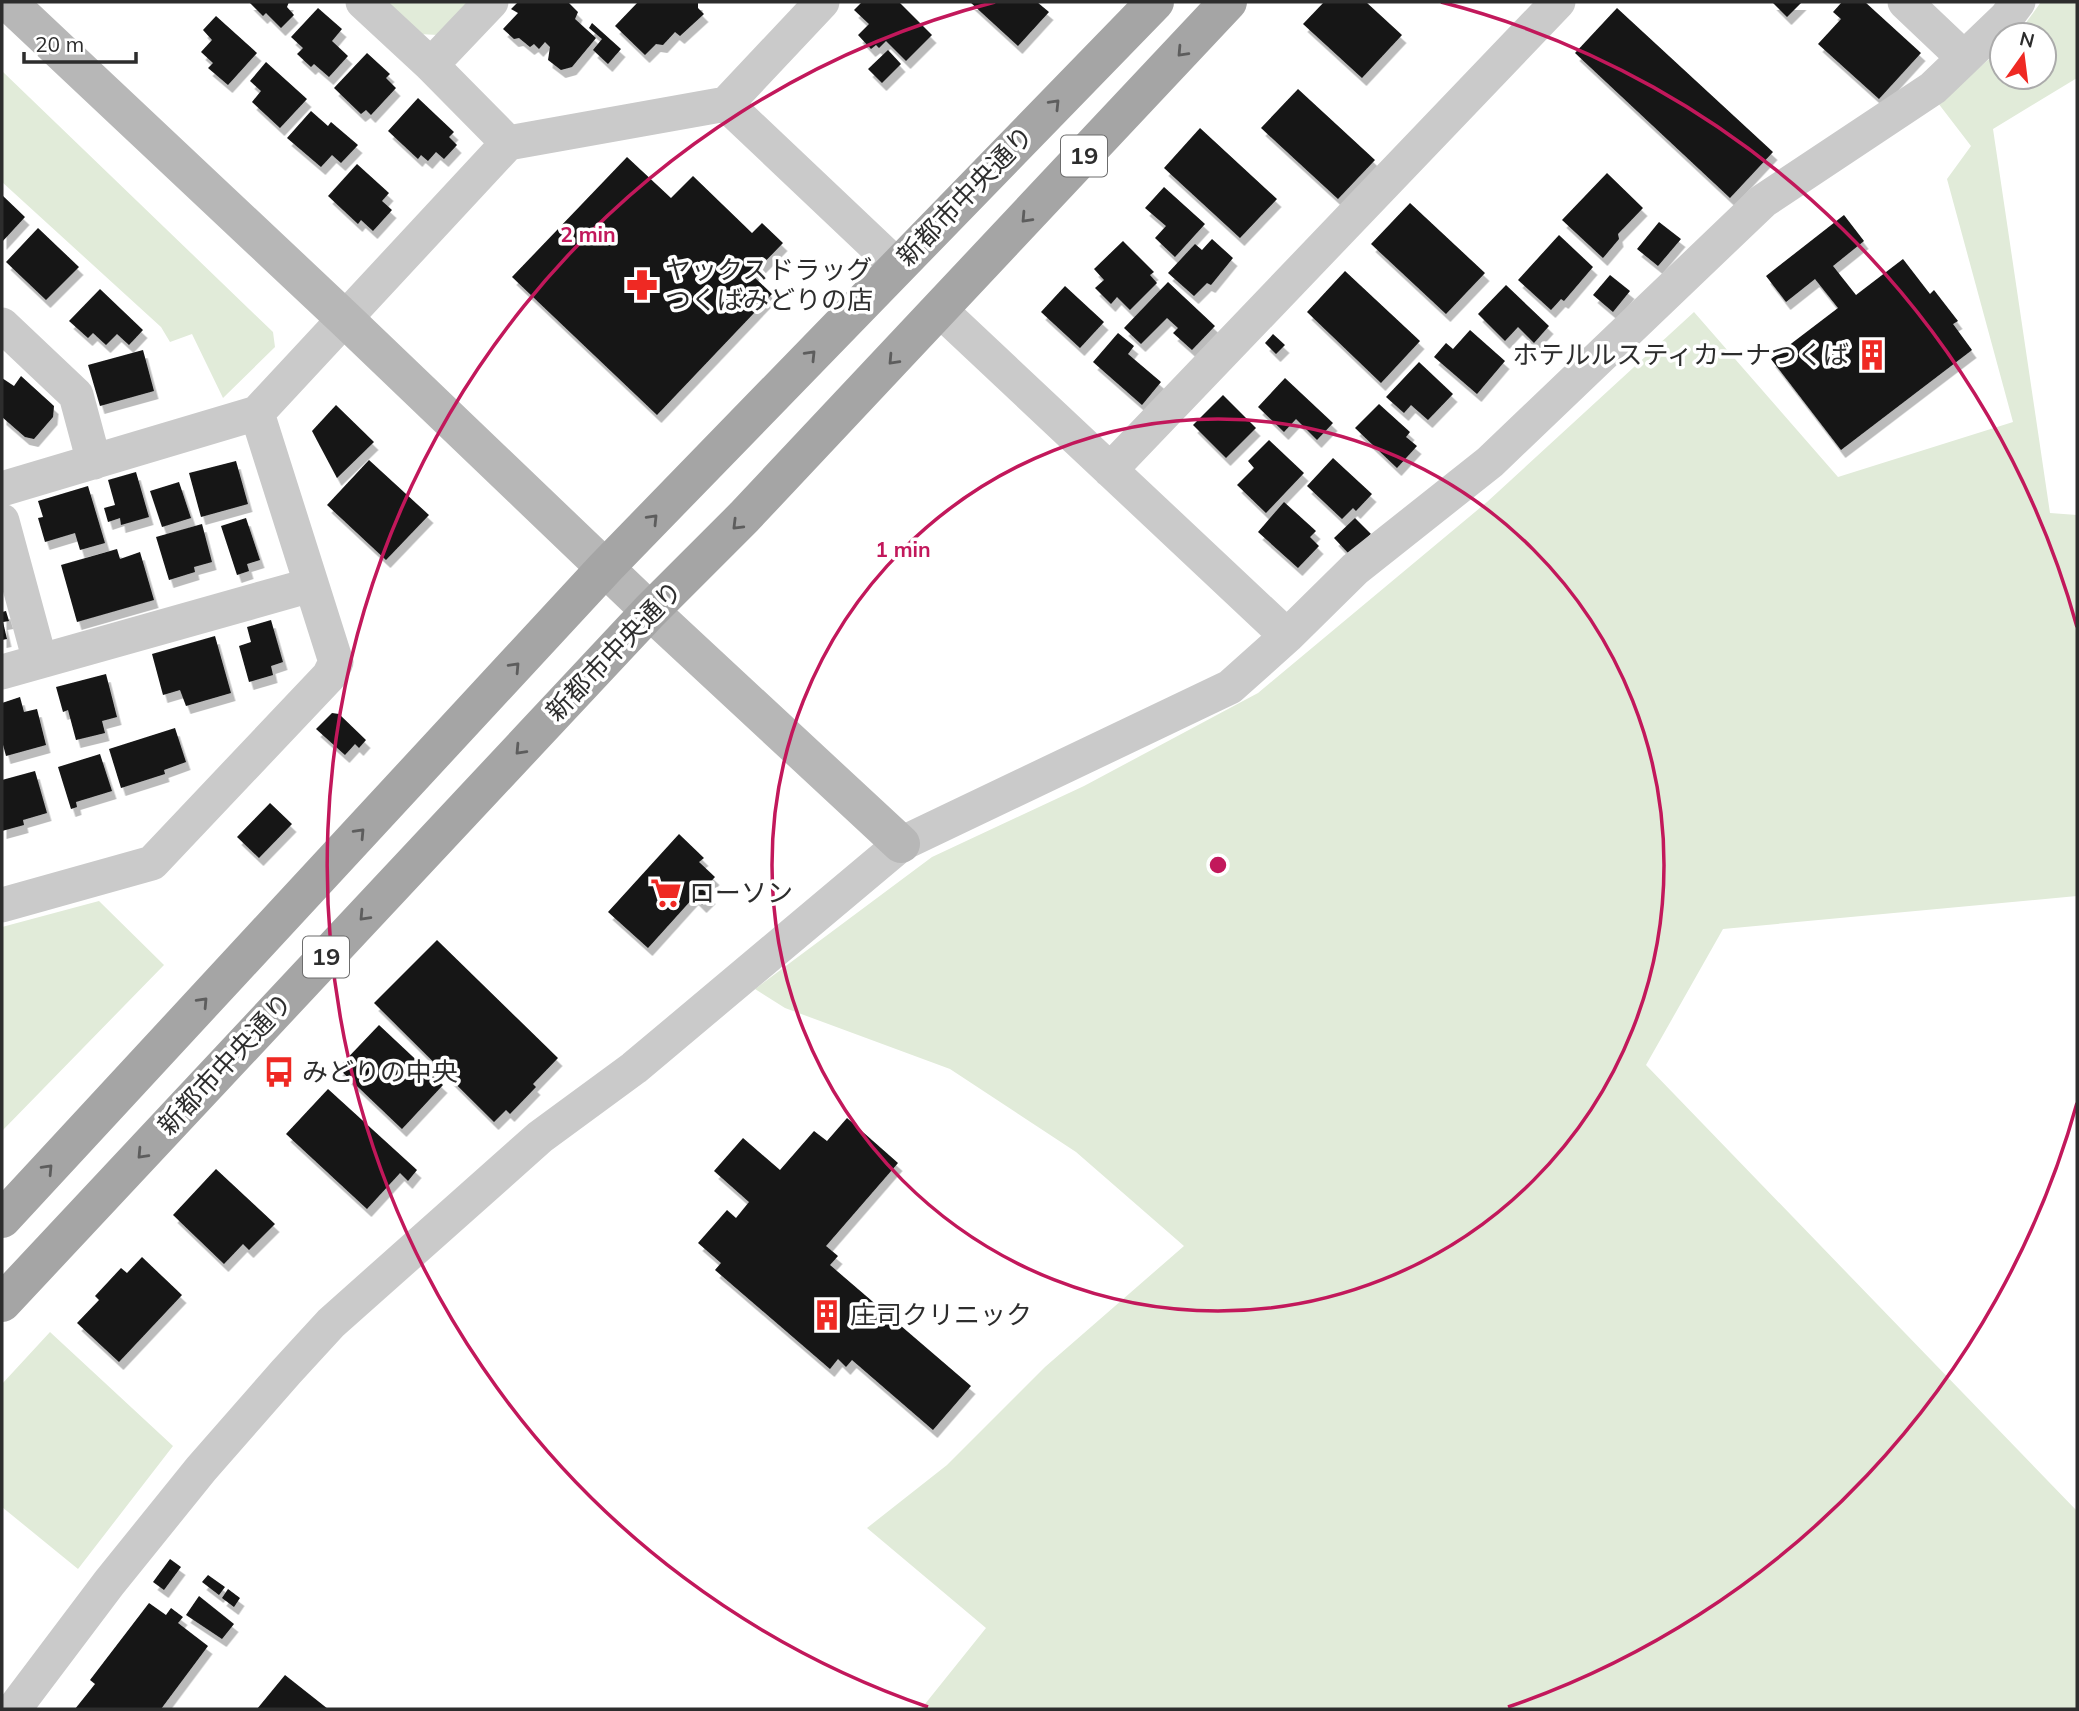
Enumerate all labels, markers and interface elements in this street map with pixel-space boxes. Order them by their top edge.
scale bar [24,21,136,65]
north arrow [1988,21,2058,91]
text: N [2017,26,2037,53]
text: 20 m [35,31,84,57]
one-way arrow [1177,43,1190,56]
one-way arrow [1046,100,1059,113]
street label: 新都市中央通り [890,119,1040,273]
road number: 19 [1061,136,1107,176]
one-way arrow [1022,210,1035,223]
text: 2 min [560,221,616,247]
place label: ヤックスドラッグ つくばみどりの店 [665,253,873,316]
pharmacy icon: ヤックスドラッグ つくばみどりの店 [625,268,659,302]
place label: ホテルルスティカーナつくば [1513,338,1849,371]
building icon: ホテルルスティカーナつくば [1855,338,1889,372]
one-way arrow [802,351,815,364]
one-way arrow [888,352,901,365]
one-way arrow [644,514,657,527]
one-way arrow [732,517,745,530]
text: 1 min [875,536,931,562]
street label: 新都市中央通り [539,574,689,728]
one-way arrow [507,662,520,675]
one-way arrow [515,742,528,755]
one-way arrow [352,828,365,841]
centre of rings [1206,853,1230,877]
supermarket icon: ローソン [649,876,683,910]
place label: ローソン [689,876,793,909]
one-way arrow [360,908,373,921]
road number: 19 [303,937,349,978]
street label: 新都市中央通り [150,986,299,1141]
one-way arrow [195,997,207,1010]
bus stop icon: みどりの中央 [262,1055,296,1089]
place label: みどりの中央 [302,1055,458,1088]
one-way arrow [137,1146,150,1159]
one-way arrow [40,1164,53,1177]
building icon: 庄司クリニック [810,1298,844,1332]
place label: 庄司クリニック [850,1298,1032,1331]

